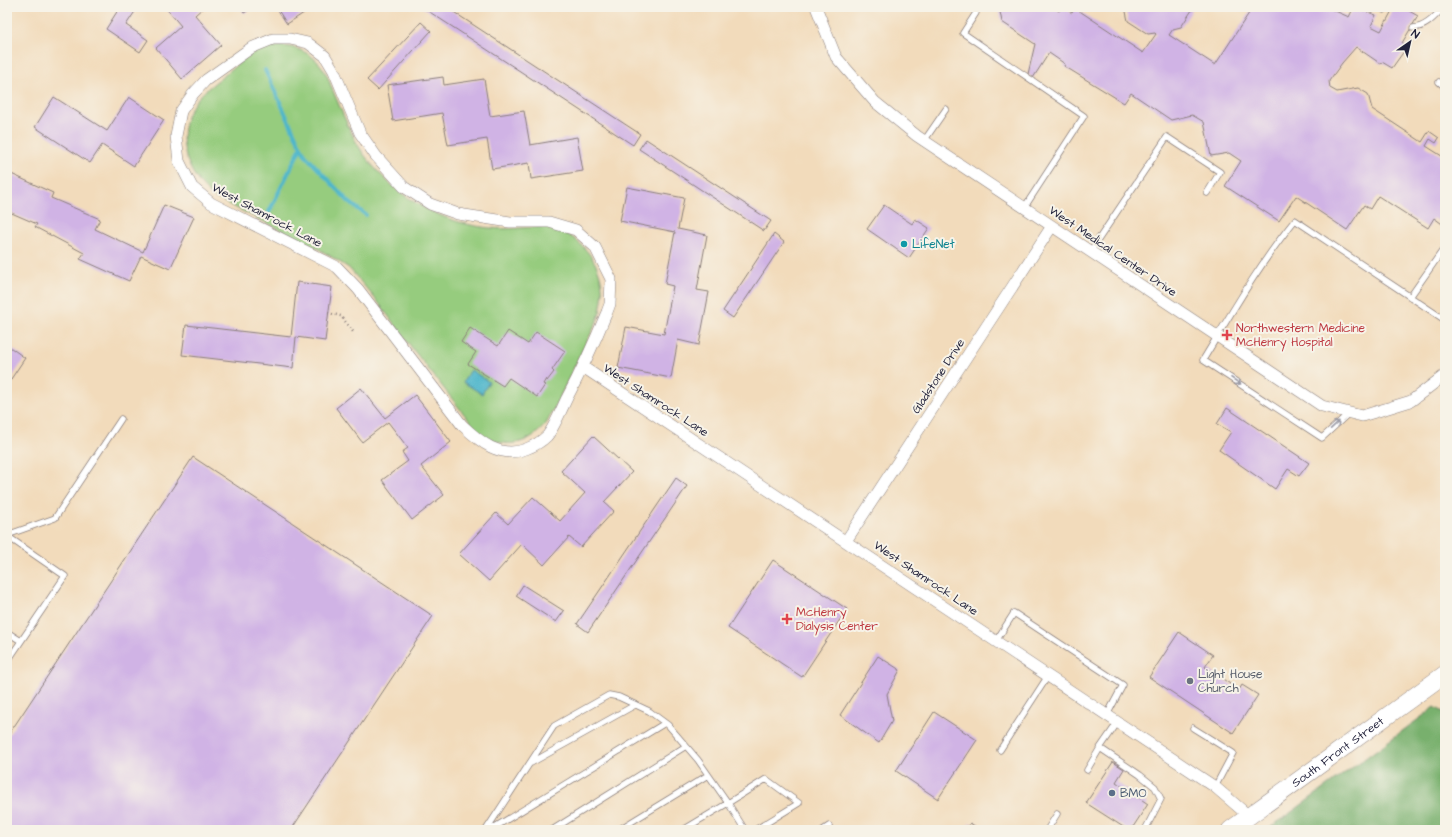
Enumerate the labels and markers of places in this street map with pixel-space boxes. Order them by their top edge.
place label: LifeNet [912,236,955,253]
marker: LifeNet [899,239,909,249]
place label: Northwestern Medicine McHenry Hospital [1236,320,1365,352]
marker: Northwestern Medicine McHenry Hospital [1221,329,1233,341]
place label: McHenry Dialysis Center [796,604,878,636]
marker: McHenry Dialysis Center [781,613,793,625]
place label: Light House Church [1198,666,1263,697]
marker: Light House Church [1185,676,1195,686]
place label: BMO [1120,785,1147,802]
marker: BMO [1107,788,1117,798]

